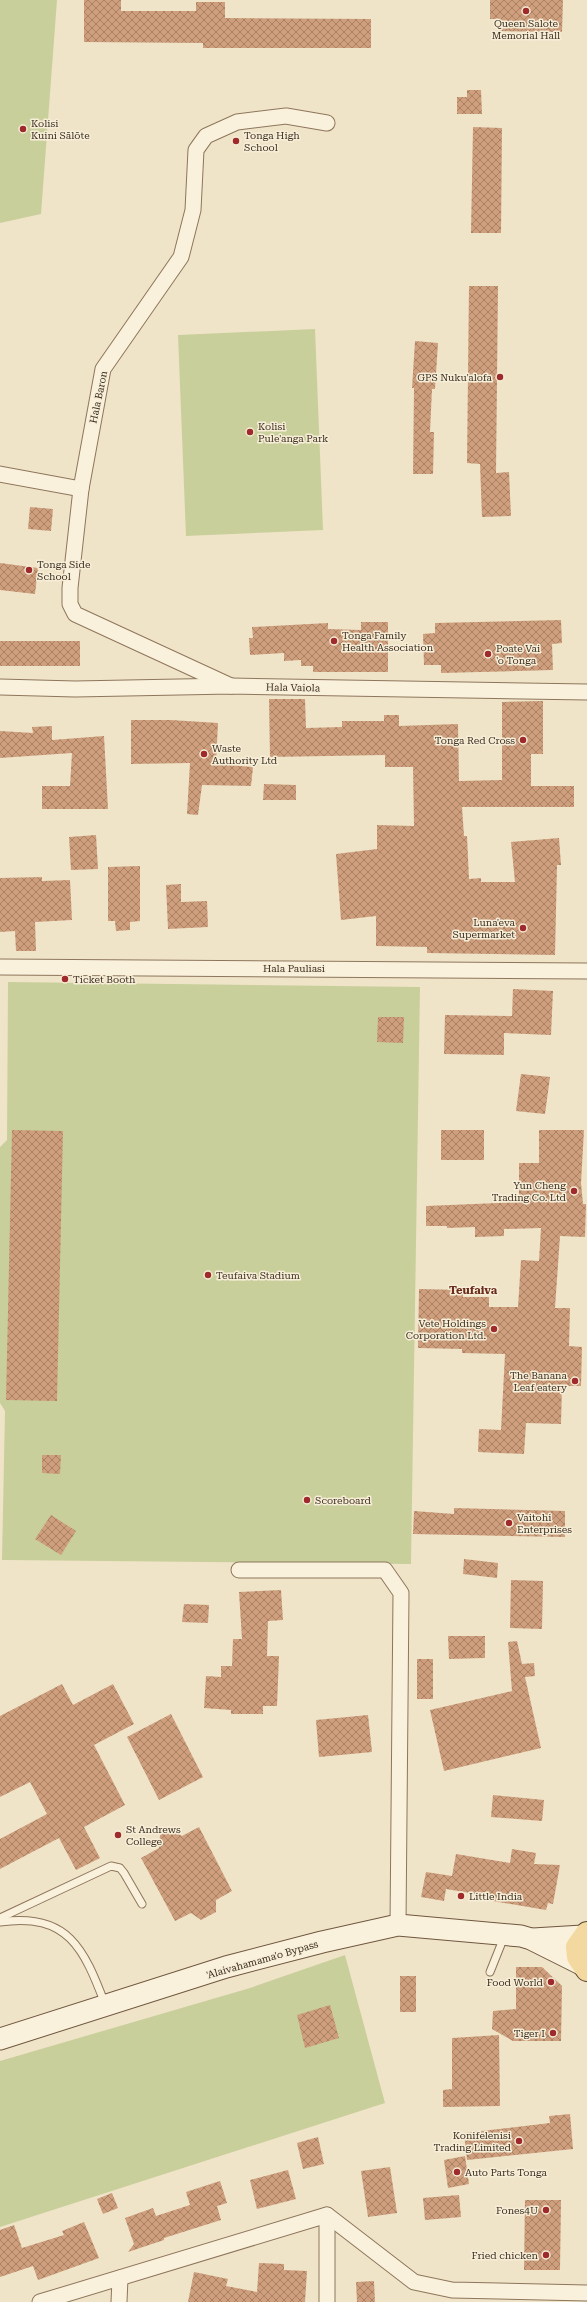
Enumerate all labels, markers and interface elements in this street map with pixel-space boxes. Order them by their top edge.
marker: Queen Salote Memorial Hall [521,6,531,16]
place label: Queen Salote Memorial Hall [492,18,560,41]
place label: Kolisi Kuini Sālōte [31,118,90,141]
marker: Kolisi Kuini Sālōte [18,124,28,134]
place label: Tonga High School [244,130,300,153]
marker: Tonga High School [231,136,241,146]
street label: Hala Baron [88,369,110,424]
place label: GPS Nuku'alofa [417,372,493,383]
marker: GPS Nuku'alofa [495,372,505,382]
place label: Kolisi Pule'anga Park [258,421,329,444]
marker: Kolisi Pule'anga Park [245,427,255,437]
place label: Tonga Side School [37,559,91,582]
marker: Tonga Side School [24,565,34,575]
place label: Tonga Family Health Association [342,630,434,653]
marker: Tonga Family Health Association [329,636,339,646]
place label: Poate Vai 'o Tonga [496,643,540,666]
marker: Poate Vai 'o Tonga [483,649,493,659]
street label: Hala Vaiola [266,682,321,693]
place label: Tonga Red Cross [435,735,515,746]
marker: Tonga Red Cross [518,735,528,745]
place label: Waste Authority Ltd [212,743,278,766]
marker: Waste Authority Ltd [199,749,209,759]
place label: Luna'eva Supermarket [452,917,516,940]
marker: Luna'eva Supermarket [518,923,528,933]
street label: Hala Pauliasi [263,963,325,974]
marker: Ticket Booth [60,974,70,984]
place label: Ticket Booth [73,974,136,985]
place label: Yun Cheng Trading Co. Ltd [492,1180,567,1203]
marker: Yun Cheng Trading Co. Ltd [569,1186,579,1196]
marker: Teufaiva Stadium [203,1270,213,1280]
place label: Teufaiva Stadium [216,1270,300,1281]
district label: Teufaiva [449,1284,498,1297]
place label: Vete Holdings Corporation Ltd. [406,1318,486,1341]
marker: Vete Holdings Corporation Ltd. [489,1324,499,1334]
place label: The Banana Leaf eatery [510,1370,568,1393]
marker: The Banana Leaf eatery [570,1376,580,1386]
marker: Scoreboard [302,1495,312,1505]
place label: Scoreboard [315,1495,371,1506]
place label: Vaitohi Enterprises [517,1512,572,1535]
marker: Vaitohi Enterprises [504,1518,514,1528]
place label: St Andrews College [126,1824,181,1847]
marker: St Andrews College [113,1830,123,1840]
marker: Little India [456,1891,466,1901]
place label: Little India [469,1891,523,1902]
street label: 'Alaivahamama'o Bypass [205,1938,320,1981]
place label: Food World [487,1977,544,1988]
marker: Food World [546,1977,556,1987]
place label: Tiger I [514,2028,545,2039]
marker: Tiger I [548,2028,558,2038]
place label: Konifelenisi Trading Limited [434,2130,512,2153]
marker: Konifelenisi Trading Limited [514,2136,524,2146]
marker: Auto Parts Tonga [452,2167,462,2177]
place label: Auto Parts Tonga [465,2167,547,2178]
place label: Fones4U [496,2205,538,2216]
marker: Fones4U [541,2205,551,2215]
place label: Fried chicken [472,2250,539,2261]
marker: Fried chicken [541,2250,551,2260]

